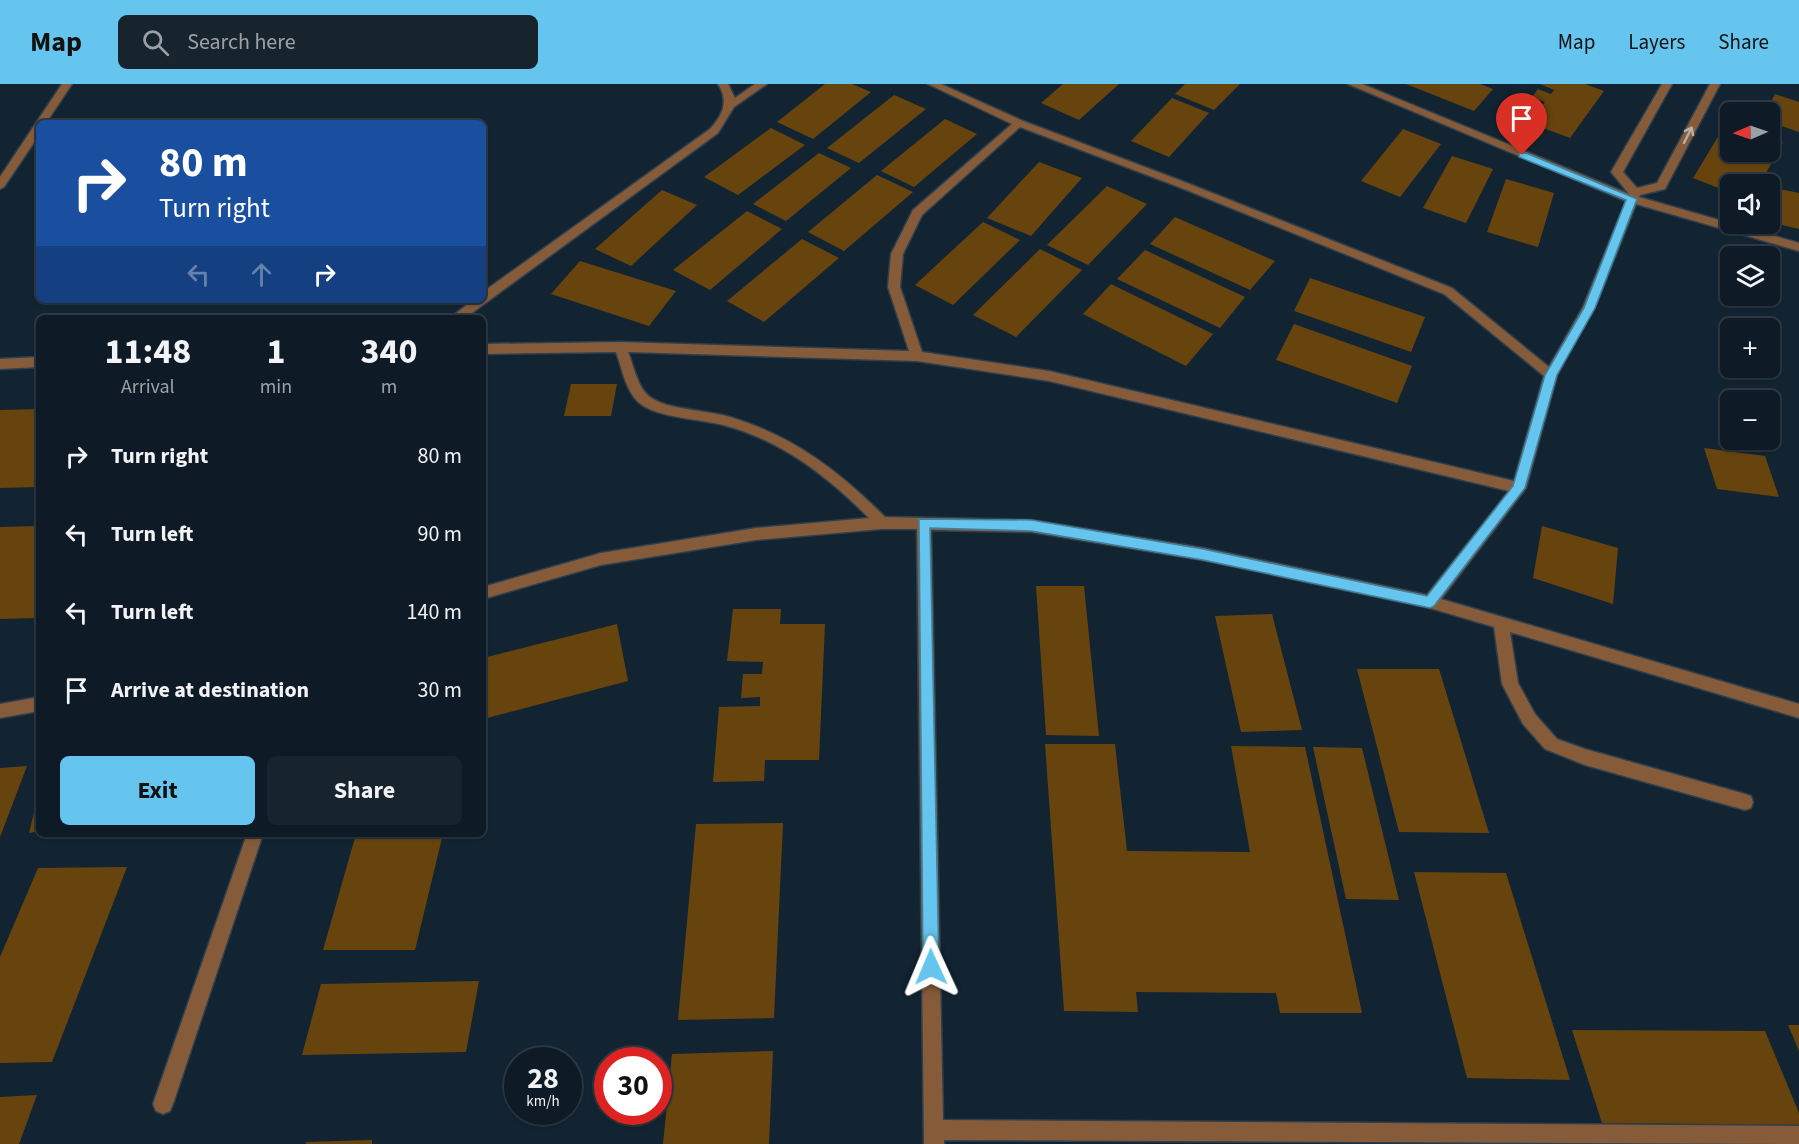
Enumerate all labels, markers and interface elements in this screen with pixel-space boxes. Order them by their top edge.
search box [118,15,538,69]
text: Map [30,22,82,62]
icon: search [139,26,172,59]
text: Search here [187,26,296,58]
text: Map [1558,27,1595,57]
text: Layers [1628,27,1685,57]
text: Share [1718,27,1769,57]
pin [1496,93,1547,155]
icon: arrive [1505,102,1538,135]
north arrow [1720,102,1780,162]
map controls [1720,102,1780,450]
one-way arrow [1683,127,1694,145]
text: 80 m [159,133,248,193]
icon: right [60,144,138,222]
button: sound [1720,174,1780,234]
text: Turn right [159,189,270,228]
button: layers [1720,246,1780,306]
icon: left [182,258,215,291]
icon: ahead [245,258,278,291]
icon: right [308,258,341,291]
button: + [1720,318,1780,378]
text: 11:48 [104,326,191,377]
text: 1 [266,326,285,377]
text: 340 [361,326,418,377]
text: Arrival [121,373,175,401]
text: min [260,373,292,401]
text: m [381,373,397,401]
button: − [1720,390,1780,450]
icon: right [60,440,93,473]
text: Turn right [111,440,208,472]
text: 80 m [417,440,462,472]
icon: left [60,518,93,551]
text: Turn left [111,518,193,550]
text: 90 m [417,518,462,550]
icon: left [60,596,93,629]
text: Turn left [111,596,193,628]
text: 140 m [407,596,462,628]
icon: arrive [60,674,93,707]
text: Arrive at destination [111,674,309,706]
text: 30 m [417,674,462,706]
button: Exit [60,756,255,825]
button: Share [267,756,462,825]
position arrow [899,935,963,999]
speed limit sign: 30 [594,1047,672,1125]
text: 28 [527,1057,559,1100]
text: km/h [526,1091,560,1112]

